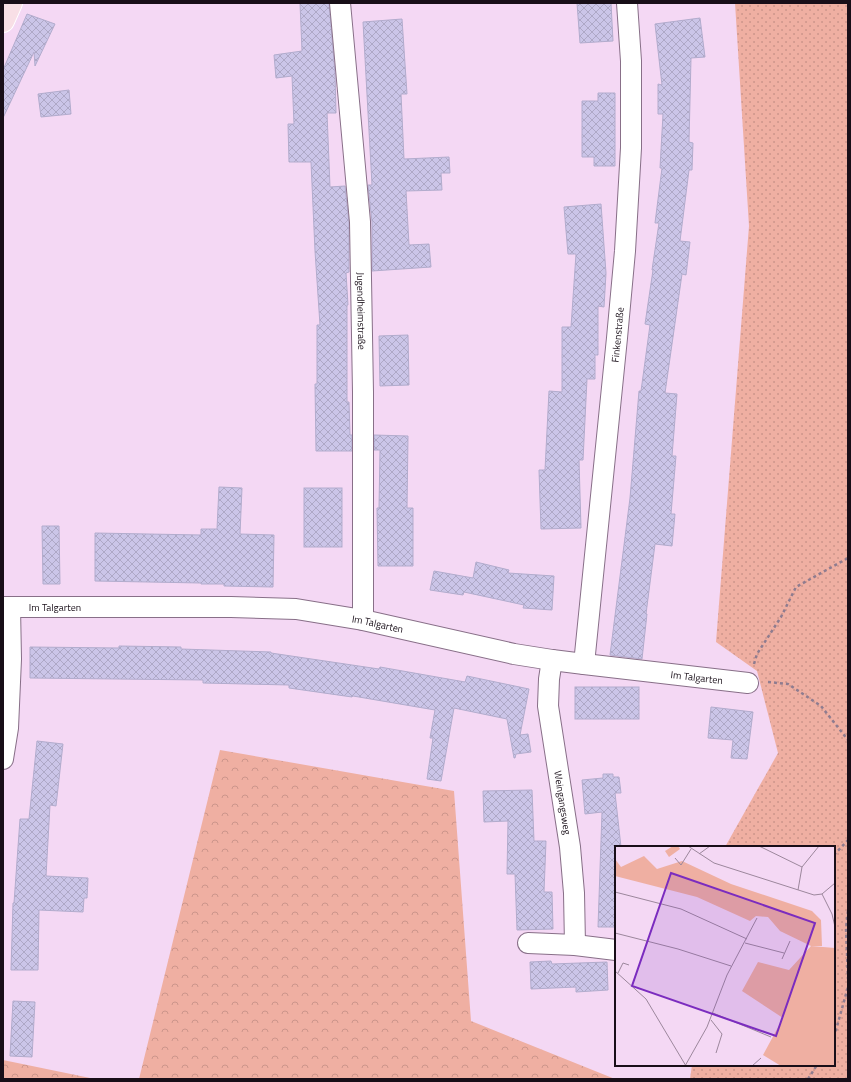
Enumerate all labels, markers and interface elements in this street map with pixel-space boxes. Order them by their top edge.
street label: Jugendheimstraße [353,272,370,350]
street label: Finkenstraße [607,306,627,363]
street label: Im Talgarten [29,600,81,615]
street label: Im Talgarten [351,611,405,636]
street label: Im Talgarten [670,667,724,688]
street label: Weingangsweg [551,770,575,836]
inset map [615,846,835,1066]

